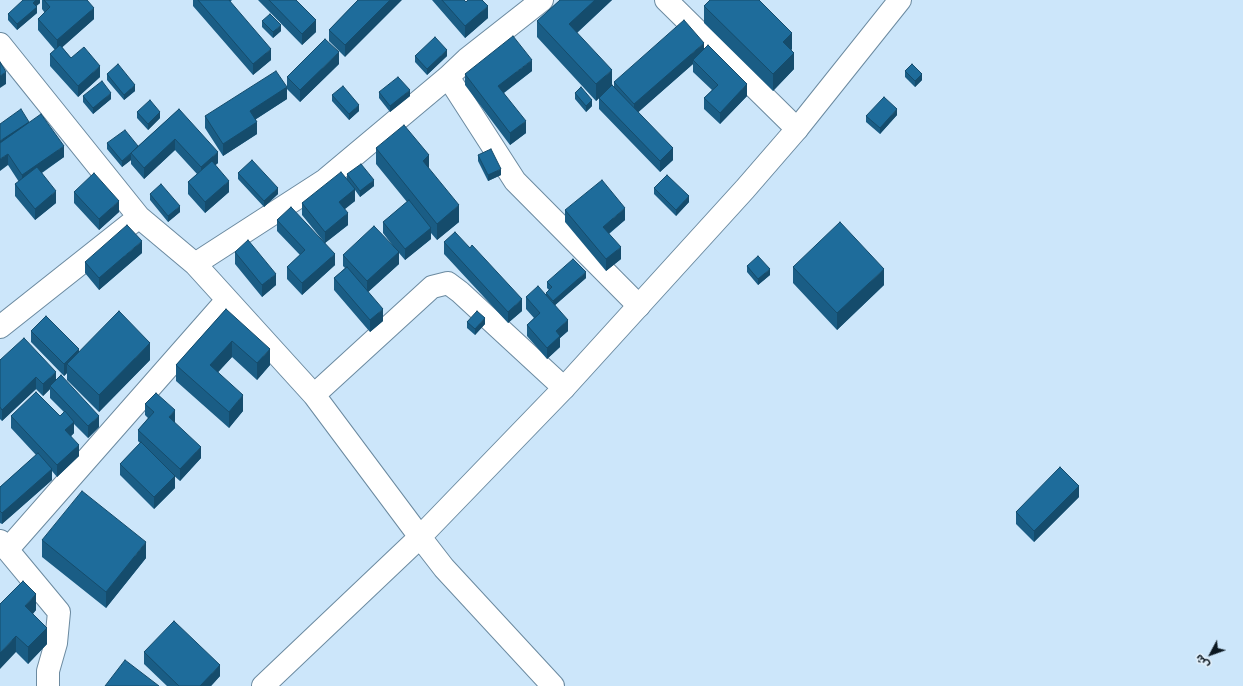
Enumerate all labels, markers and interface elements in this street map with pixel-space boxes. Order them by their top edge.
north arrow [1191,634,1231,674]
text: ش [1192,652,1212,672]

